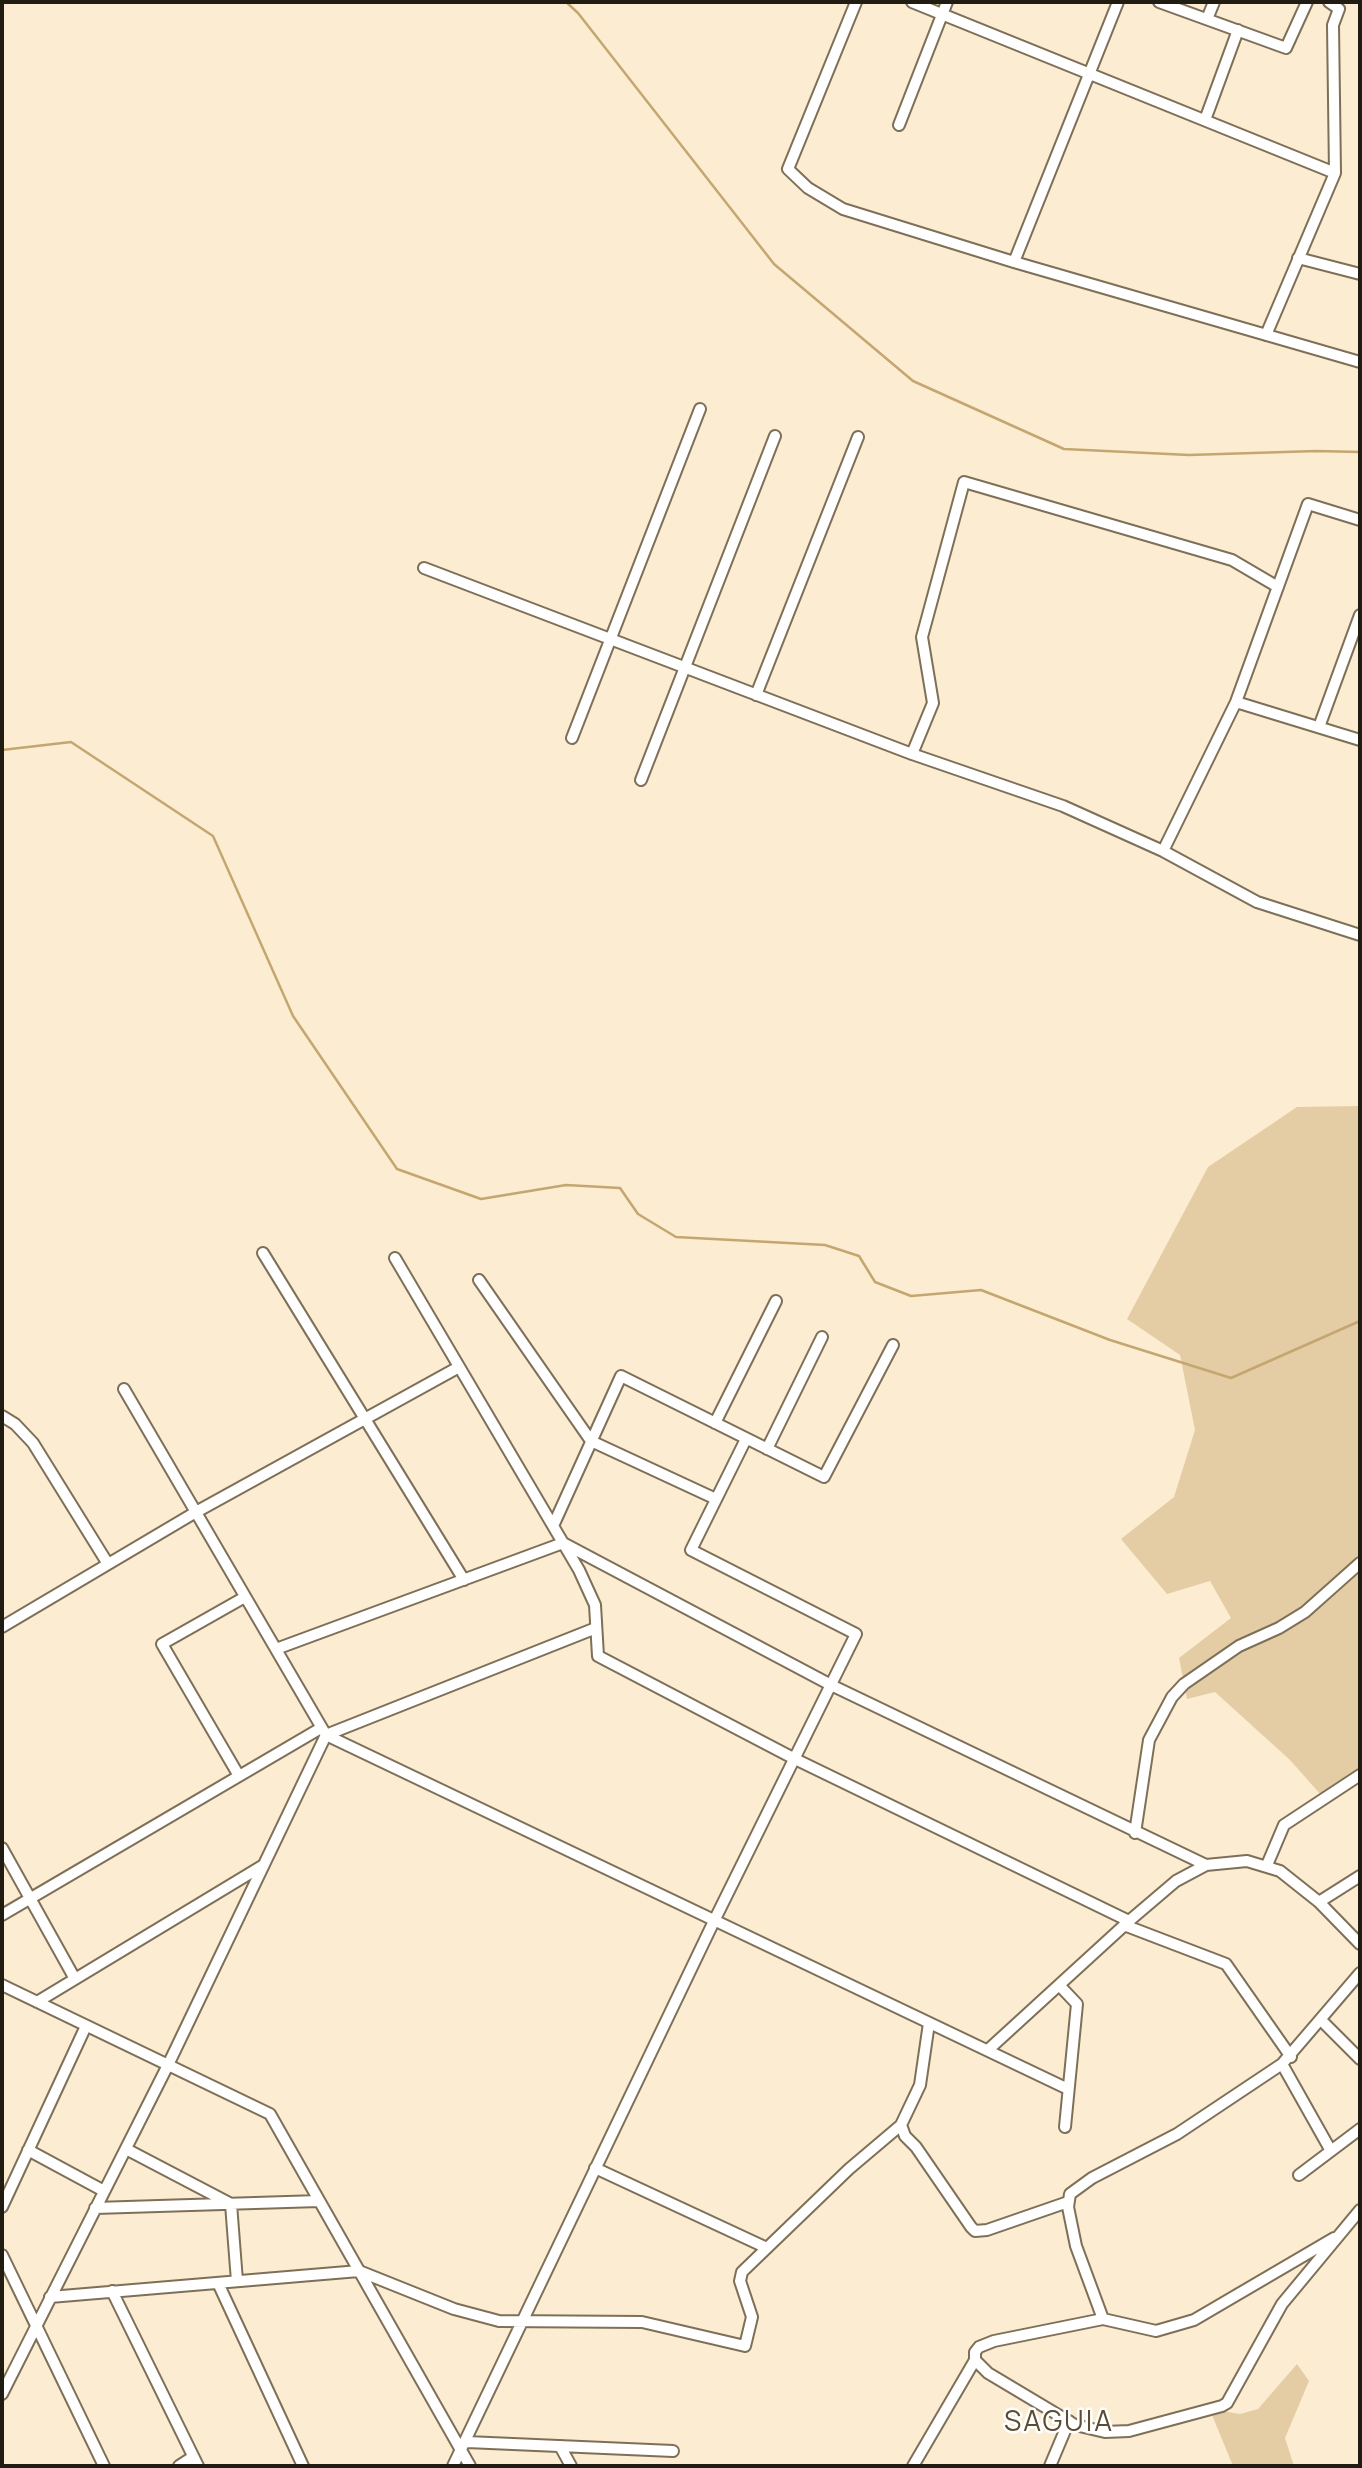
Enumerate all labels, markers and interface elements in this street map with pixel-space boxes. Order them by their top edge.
district label: SAGUIA [1005,2406,1113,2440]

